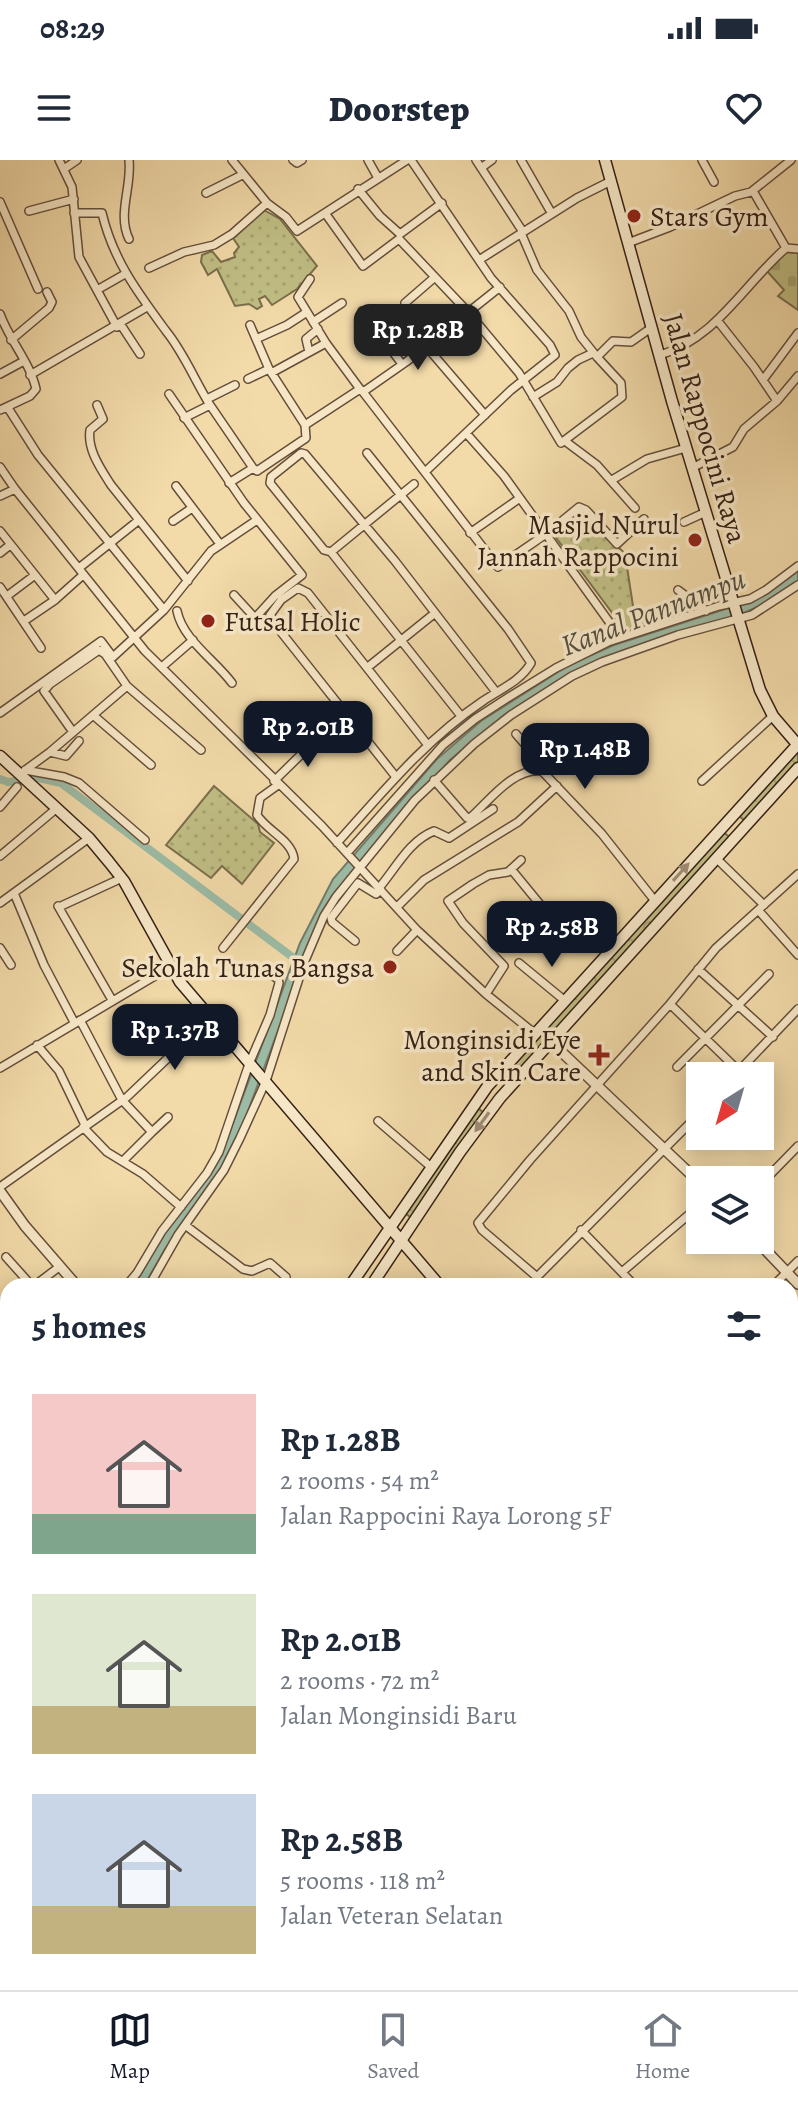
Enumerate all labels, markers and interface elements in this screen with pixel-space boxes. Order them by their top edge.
text: 08:29 [40,8,105,48]
text: Doorstep [329,84,469,133]
icon: menu [32,86,76,130]
icon: heart [722,86,766,130]
place label: Stars Gym [650,198,769,236]
marker: Stars Gym [625,207,643,225]
pin: Rp 1.28B [335,304,501,372]
street label: Jalan Rappocini Raya [654,309,756,548]
text: Rp 1.28B [372,312,464,347]
place label: Masjid Nurul Jannah Rappocini [477,506,679,576]
marker: Masjid Nurul Jannah Rappocini [686,531,704,549]
water label: Kanal Pannampu [555,558,751,666]
place label: Futsal Holic [224,603,361,641]
marker: Futsal Holic [199,612,217,630]
pin: Rp 2.01B [225,701,391,769]
text: Rp 2.01B [261,709,355,744]
pin: Rp 1.48B [502,723,668,791]
text: Rp 1.48B [539,731,631,766]
one-way arrow [672,862,690,882]
pin: Rp 2.58B [469,901,635,969]
text: Rp 2.58B [505,909,599,944]
place label: Sekolah Tunas Bangsa [121,949,374,987]
marker: Sekolah Tunas Bangsa [381,958,399,976]
pin: Rp 1.37B [92,1004,258,1072]
text: Rp 1.37B [130,1012,220,1047]
place label: Monginsidi Eye and Skin Care [403,1021,581,1091]
marker: Monginsidi Eye and Skin Care [588,1044,610,1066]
north arrow [686,1062,774,1150]
map controls [686,1062,774,1254]
one-way arrow [474,1112,490,1132]
button: layers [686,1166,774,1254]
text: 5 homes [32,1303,147,1350]
icon: filters [722,1304,766,1348]
text: Rp 1.28B [280,1416,401,1463]
icon: home [96,1426,192,1522]
text: 2 rooms · 54 m² [280,1463,439,1498]
text: Jalan Rappocini Raya Lorong 5F [280,1498,612,1533]
text: Rp 2.01B [280,1616,402,1663]
icon: home [96,1626,192,1722]
text: 2 rooms · 72 m² [280,1663,439,1698]
text: Jalan Monginsidi Baru [280,1698,517,1733]
text: Rp 2.58B [280,1816,403,1863]
icon: home [96,1826,192,1922]
text: 5 rooms · 118 m² [280,1863,445,1898]
text: Jalan Veteran Selatan [280,1898,503,1933]
tab: Map [108,2008,152,2086]
tab: Saved [367,2008,419,2086]
tab: Home [635,2008,690,2086]

